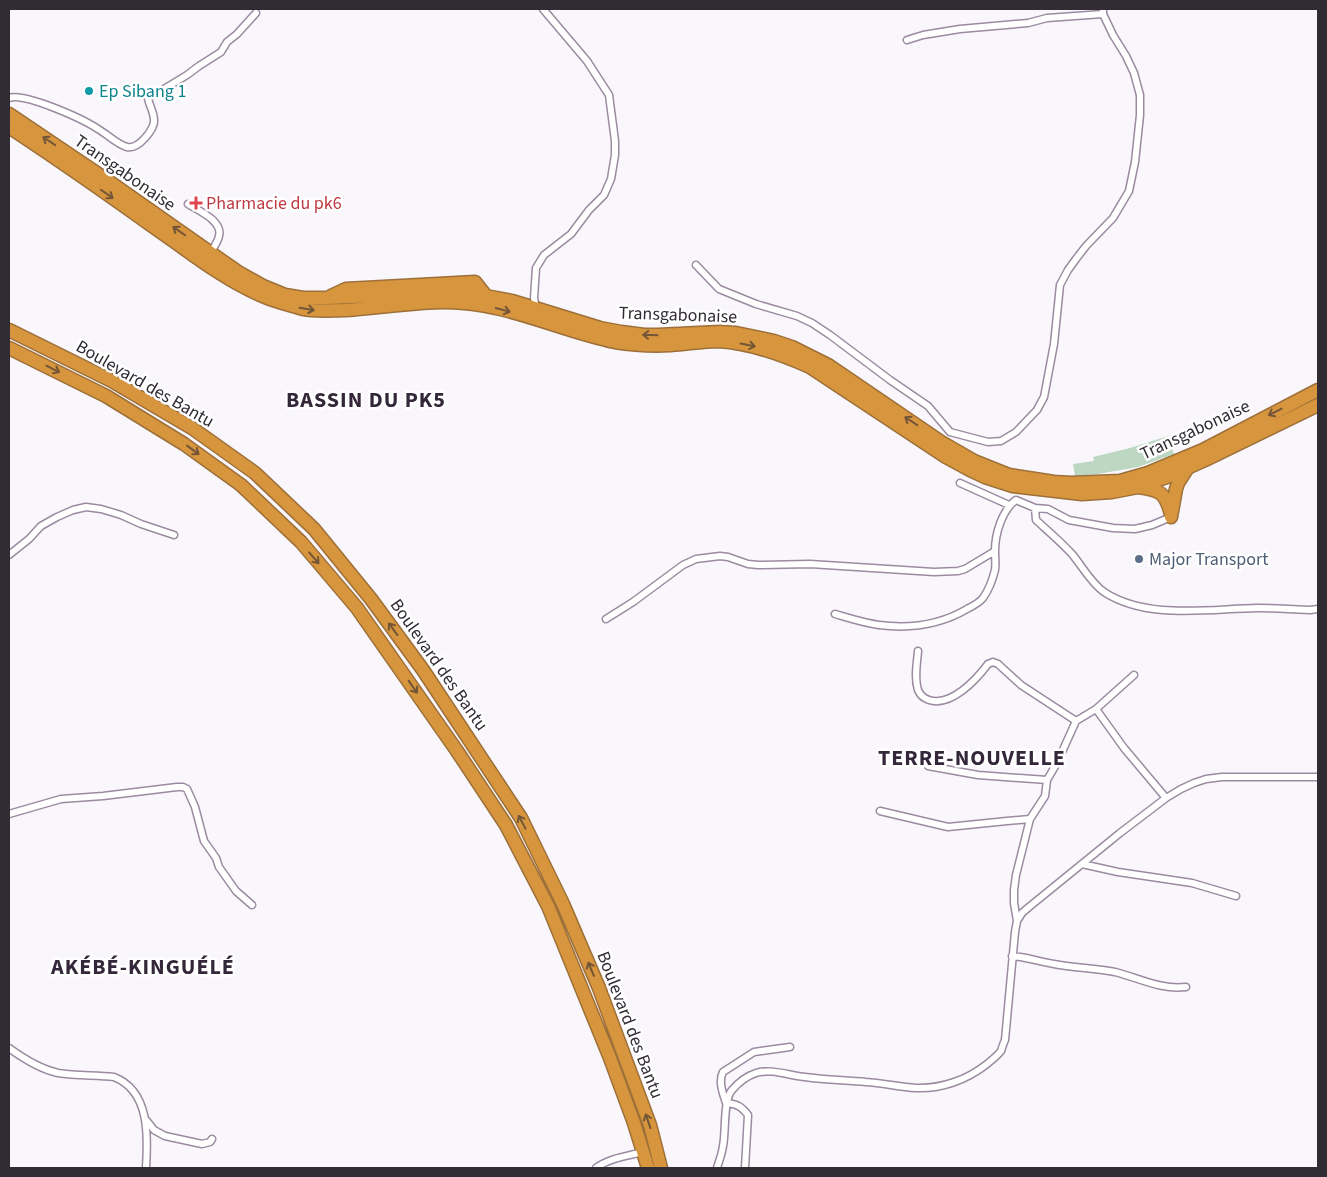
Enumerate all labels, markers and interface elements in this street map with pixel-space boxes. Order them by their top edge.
place label: Ep Sibang 1 [99,79,186,104]
marker: Ep Sibang 1 [83,85,95,97]
street label: Transgabonaise [69,129,181,217]
one-way arrow [42,136,56,146]
one-way arrow [100,188,113,199]
place label: Pharmacie du pk6 [206,191,342,216]
marker: Pharmacie du pk6 [190,197,202,209]
one-way arrow [172,226,186,236]
street label: Transgabonaise [618,300,738,330]
one-way arrow [298,304,314,314]
one-way arrow [495,305,511,315]
one-way arrow [642,330,658,340]
street label: Boulevard des Bantu [71,334,219,434]
one-way arrow [739,341,755,351]
one-way arrow [45,364,60,374]
district label: BASSIN DU PK5 [286,384,446,416]
street label: Transgabonaise [1136,394,1254,466]
one-way arrow [1268,408,1283,417]
one-way arrow [904,416,918,427]
one-way arrow [186,445,200,455]
place label: Major Transport [1149,547,1268,572]
one-way arrow [309,551,320,564]
marker: Major Transport [1133,553,1145,565]
street label: Boulevard des Bantu [384,594,494,736]
one-way arrow [388,622,398,636]
one-way arrow [408,680,418,694]
district label: TERRE-NOUVELLE [878,742,1066,774]
one-way arrow [517,815,526,830]
street label: Boulevard des Bantu [590,948,670,1102]
district label: AKÉBÉ-KINGUÉLÉ [50,951,235,983]
one-way arrow [585,962,595,977]
one-way arrow [643,1114,653,1130]

